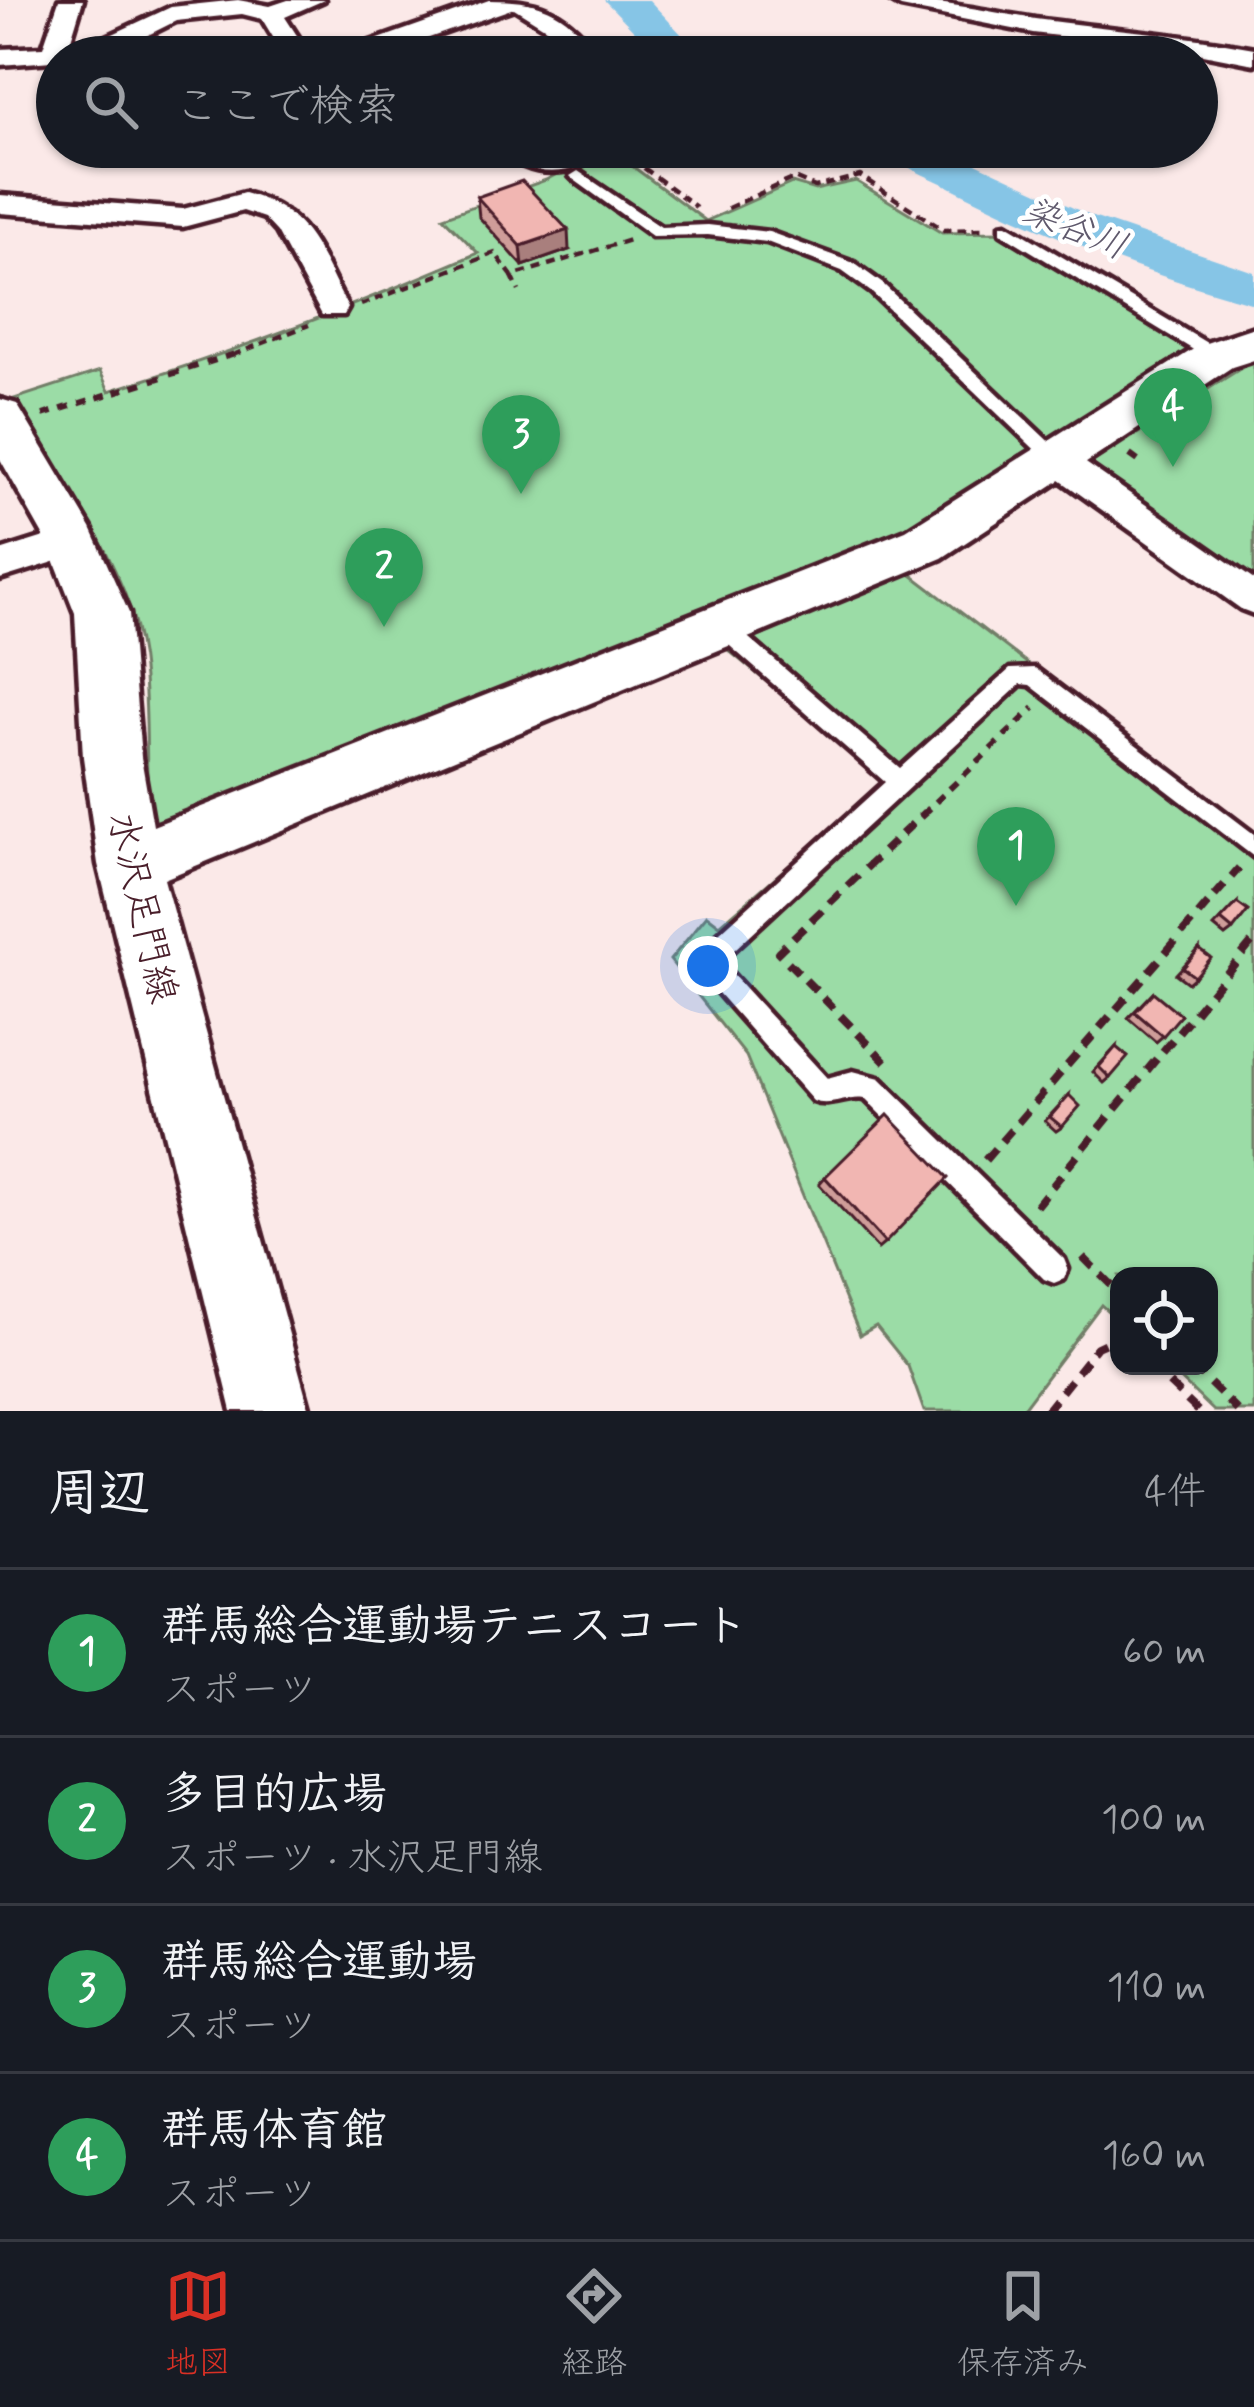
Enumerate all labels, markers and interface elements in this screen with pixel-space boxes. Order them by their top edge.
search box [36,36,1218,168]
icon: search [78,69,144,135]
text: ここで検索 [174,78,399,137]
water label: 染谷川 [1016,188,1134,272]
pin: 4 [1134,368,1212,467]
pin: 3 [482,395,560,494]
pin: 2 [345,528,423,627]
street label: 水沢足門線 [94,807,187,1009]
pin: 1 [977,807,1055,906]
your location [678,936,738,996]
map controls [1110,1267,1218,1375]
button: locate [1110,1267,1218,1375]
text: 周辺 [48,1462,150,1528]
text: 4件 [1144,1468,1206,1519]
text: 群馬総合運動場テニスコート [162,1598,748,1657]
text: 1 [78,1627,96,1678]
text: 60 m [1122,1627,1206,1678]
text: スポーツ [162,1666,317,1717]
text: 多目的広場 [162,1766,387,1825]
text: 2 [77,1795,97,1846]
text: 100 m [1101,1795,1206,1846]
text: スポーツ · 水沢足門線 [162,1834,542,1885]
text: 群馬総合運動場 [162,1934,477,1993]
text: 3 [78,1963,96,2014]
text: 110 m [1107,1963,1206,2014]
text: スポーツ [162,2002,317,2053]
text: 群馬体育館 [162,2102,387,2161]
text: 4 [76,2131,98,2182]
text: 160 m [1102,2131,1206,2182]
text: スポーツ [162,2170,317,2221]
tab: 地図 [165,2263,231,2386]
tab: 経路 [561,2263,627,2386]
tab: 保存済み [957,2263,1089,2386]

